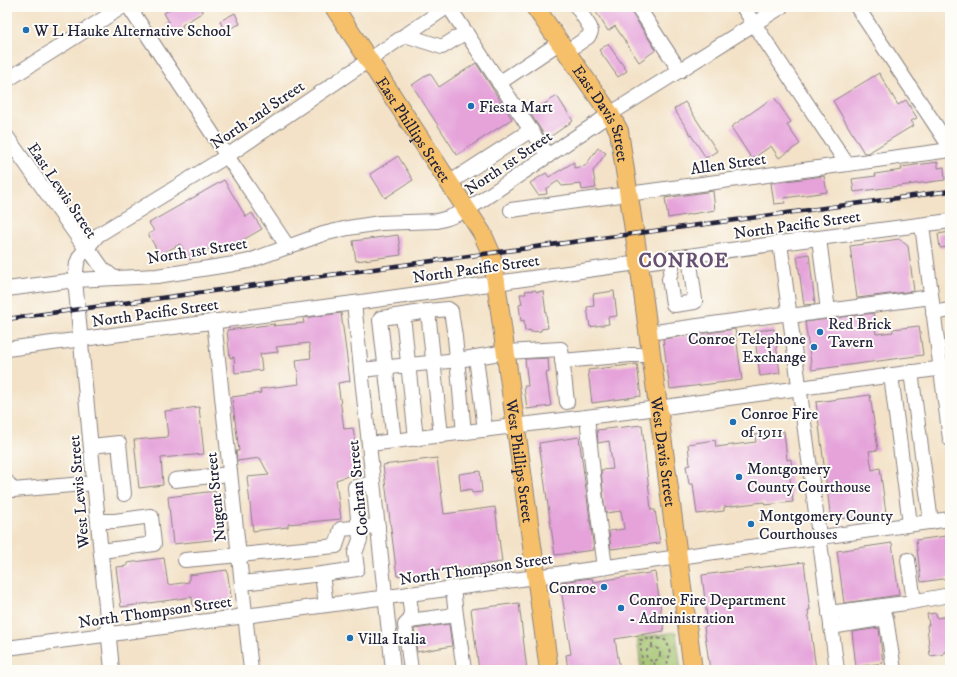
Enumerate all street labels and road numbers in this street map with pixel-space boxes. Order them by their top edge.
street label: East Davis Street [568,61,633,164]
street label: East Phillips Street [371,73,455,186]
street label: North 2nd Street [207,76,308,154]
street label: North 1st Street [461,126,556,199]
street label: East Lewis Street [23,139,102,242]
street label: Allen Street [689,149,767,179]
street label: North Pacific Street [733,206,862,244]
street label: North 1st Street [146,233,249,269]
street label: North Pacific Street [412,250,541,288]
street label: North Pacific Street [91,294,220,332]
street label: West Davis Street [646,395,680,508]
street label: West Phillips Street [501,397,538,524]
street label: West Lewis Street [64,434,94,550]
street label: Cochran Street [343,439,373,537]
street label: Nugent Street [201,451,231,542]
street label: North Thompson Street [398,548,554,590]
street label: North Thompson Street [77,591,233,633]

